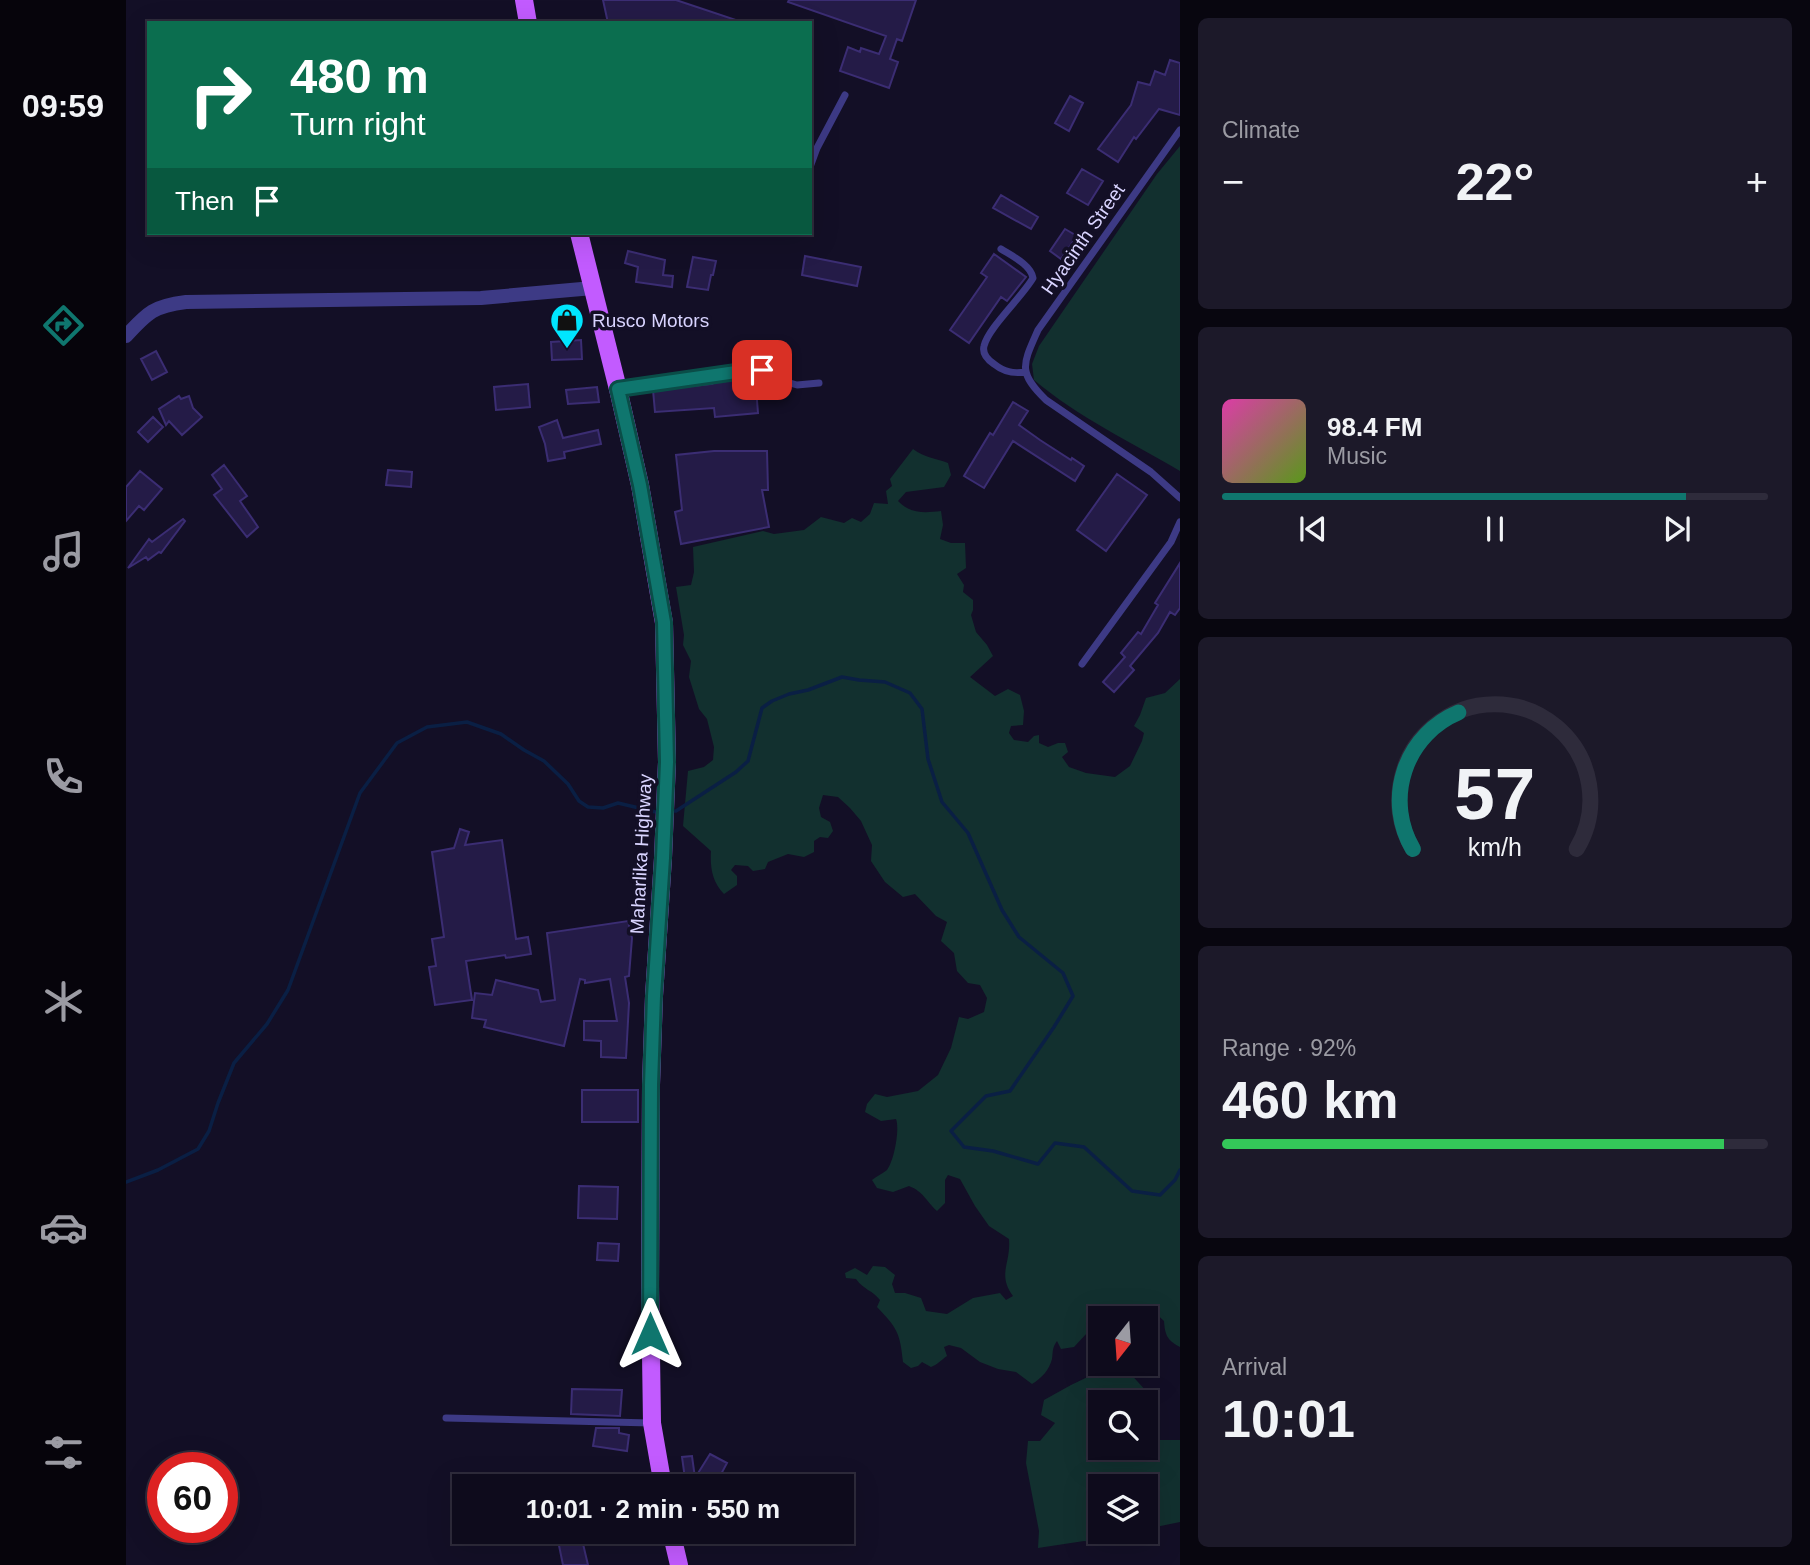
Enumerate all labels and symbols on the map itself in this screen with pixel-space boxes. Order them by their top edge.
street label: Hyacinth Street [1037,179,1129,298]
shop icon: Rusco Motors [548,301,586,350]
place label: Rusco Motors [592,310,709,331]
pin [732,340,792,400]
street label: Maharlika Highway [626,773,656,935]
position arrow [613,1297,687,1371]
north arrow [1088,1306,1158,1376]
speed limit sign: 60 [147,1452,238,1543]

